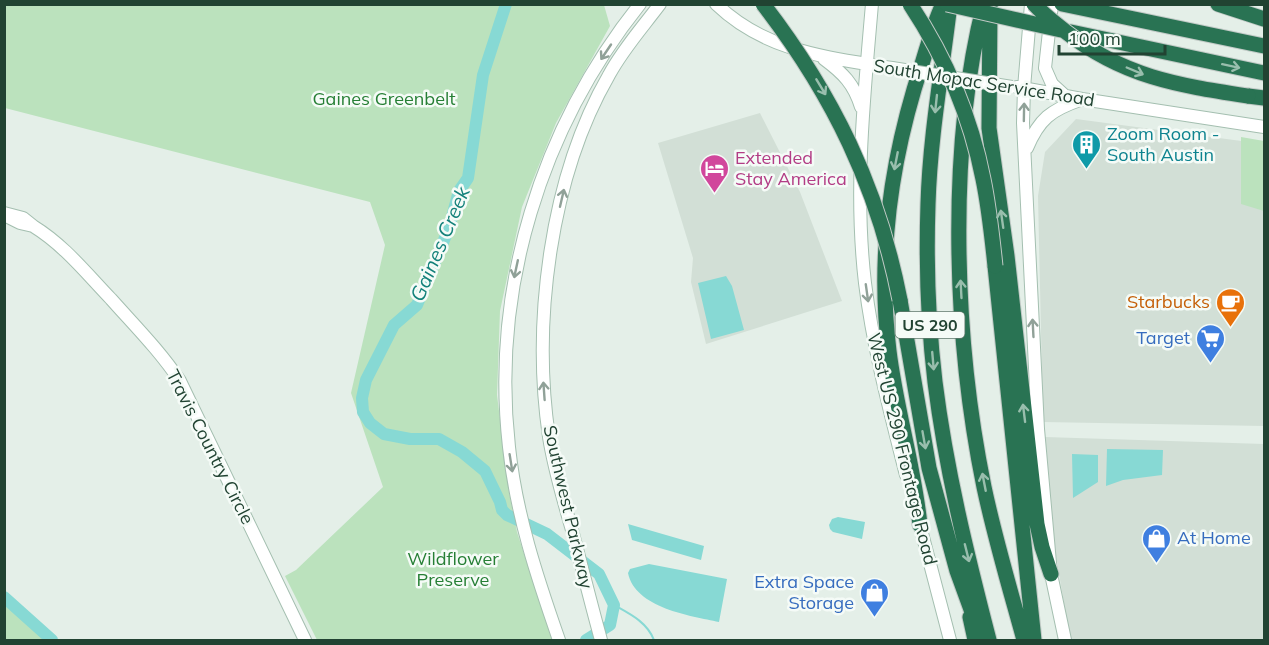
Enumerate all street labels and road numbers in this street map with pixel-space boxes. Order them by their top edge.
street label: South Mopac Service Road [872,54,1096,111]
road number: US 290 [896,312,964,338]
street label: West US 290 Frontage Road [862,330,942,567]
street label: Travis Country Circle [161,366,259,528]
street label: Southwest Parkway [538,423,599,591]

